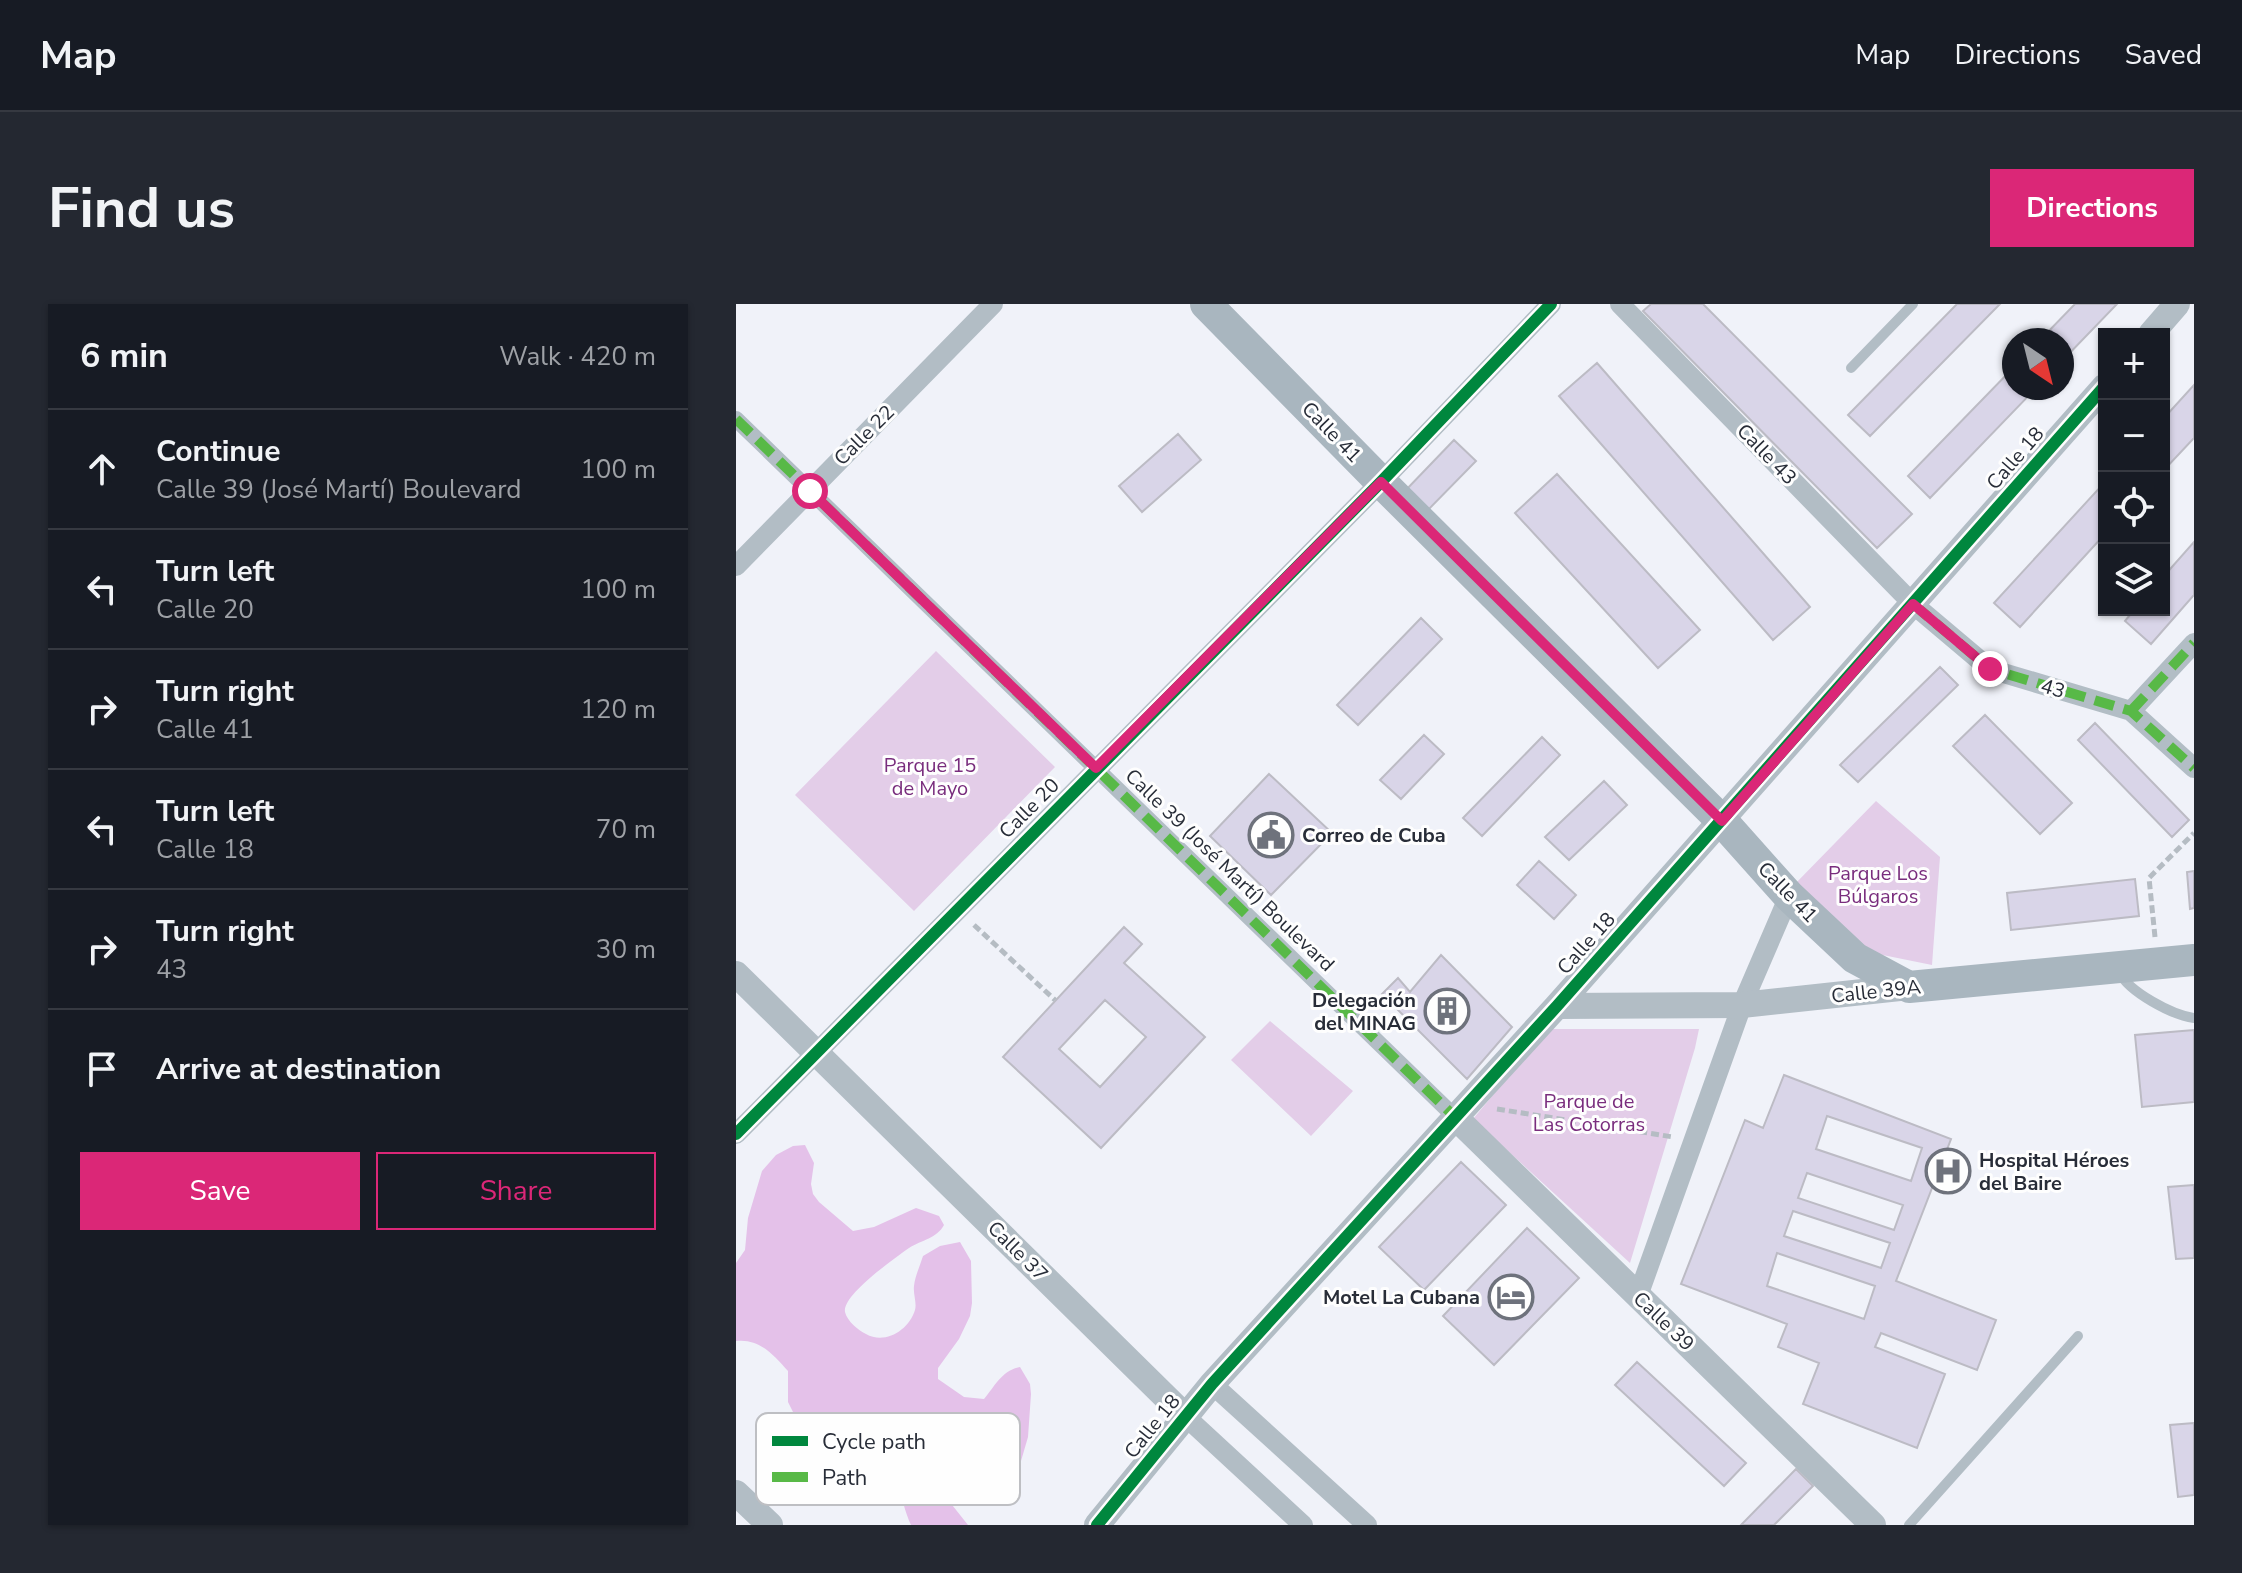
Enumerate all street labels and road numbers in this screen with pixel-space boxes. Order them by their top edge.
street label: Calle 41 [1296,396,1367,469]
street label: Calle 22 [828,399,901,472]
street label: Calle 43 [1731,418,1802,491]
street label: Calle 18 [1980,421,2050,496]
street label: 43 [2037,672,2068,705]
street label: Calle 39 (José Martí) Boulevard [1119,763,1340,978]
street label: Calle 20 [993,772,1066,845]
street label: Calle 41 [1752,856,1823,929]
street label: Calle 18 [1551,906,1622,980]
street label: Calle 39A [1830,973,1923,1010]
street label: Calle 37 [981,1215,1054,1288]
street label: Calle 39 [1627,1286,1700,1357]
street label: Calle 18 [1118,1389,1187,1464]

